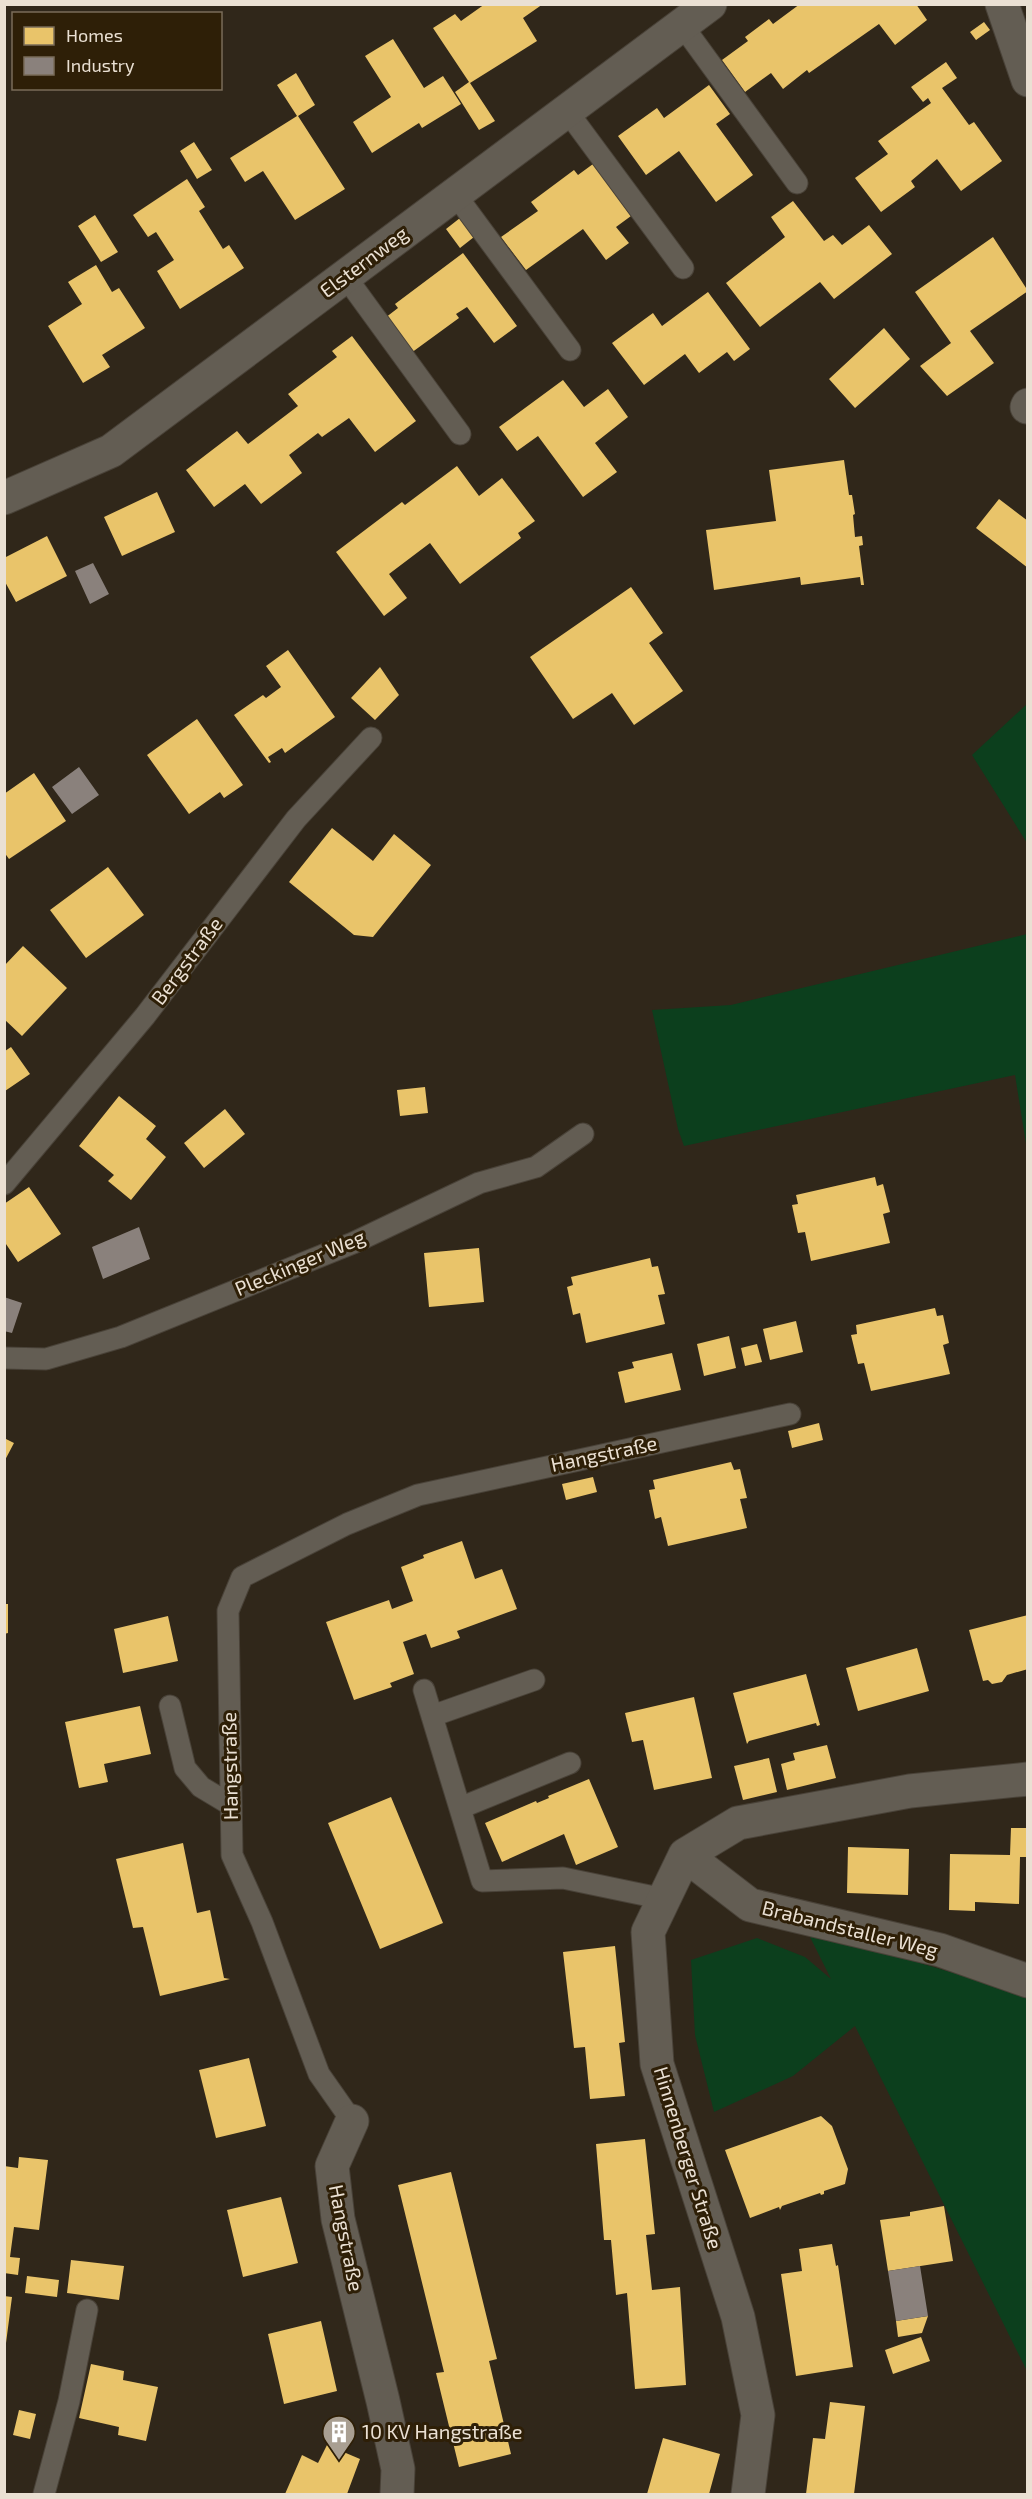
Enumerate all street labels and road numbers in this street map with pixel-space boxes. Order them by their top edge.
street label: Elsternweg [315,220,412,302]
street label: Bergstraße [146,912,227,1009]
street label: Pleckinger Weg [231,1224,368,1300]
street label: Hangstraße [548,1430,659,1476]
street label: Hangstraße [216,1712,242,1820]
street label: Brabandstaller Weg [760,1895,941,1962]
street label: Hinnenberger Straße [650,2063,728,2252]
street label: Hangstraße [325,2182,369,2293]

